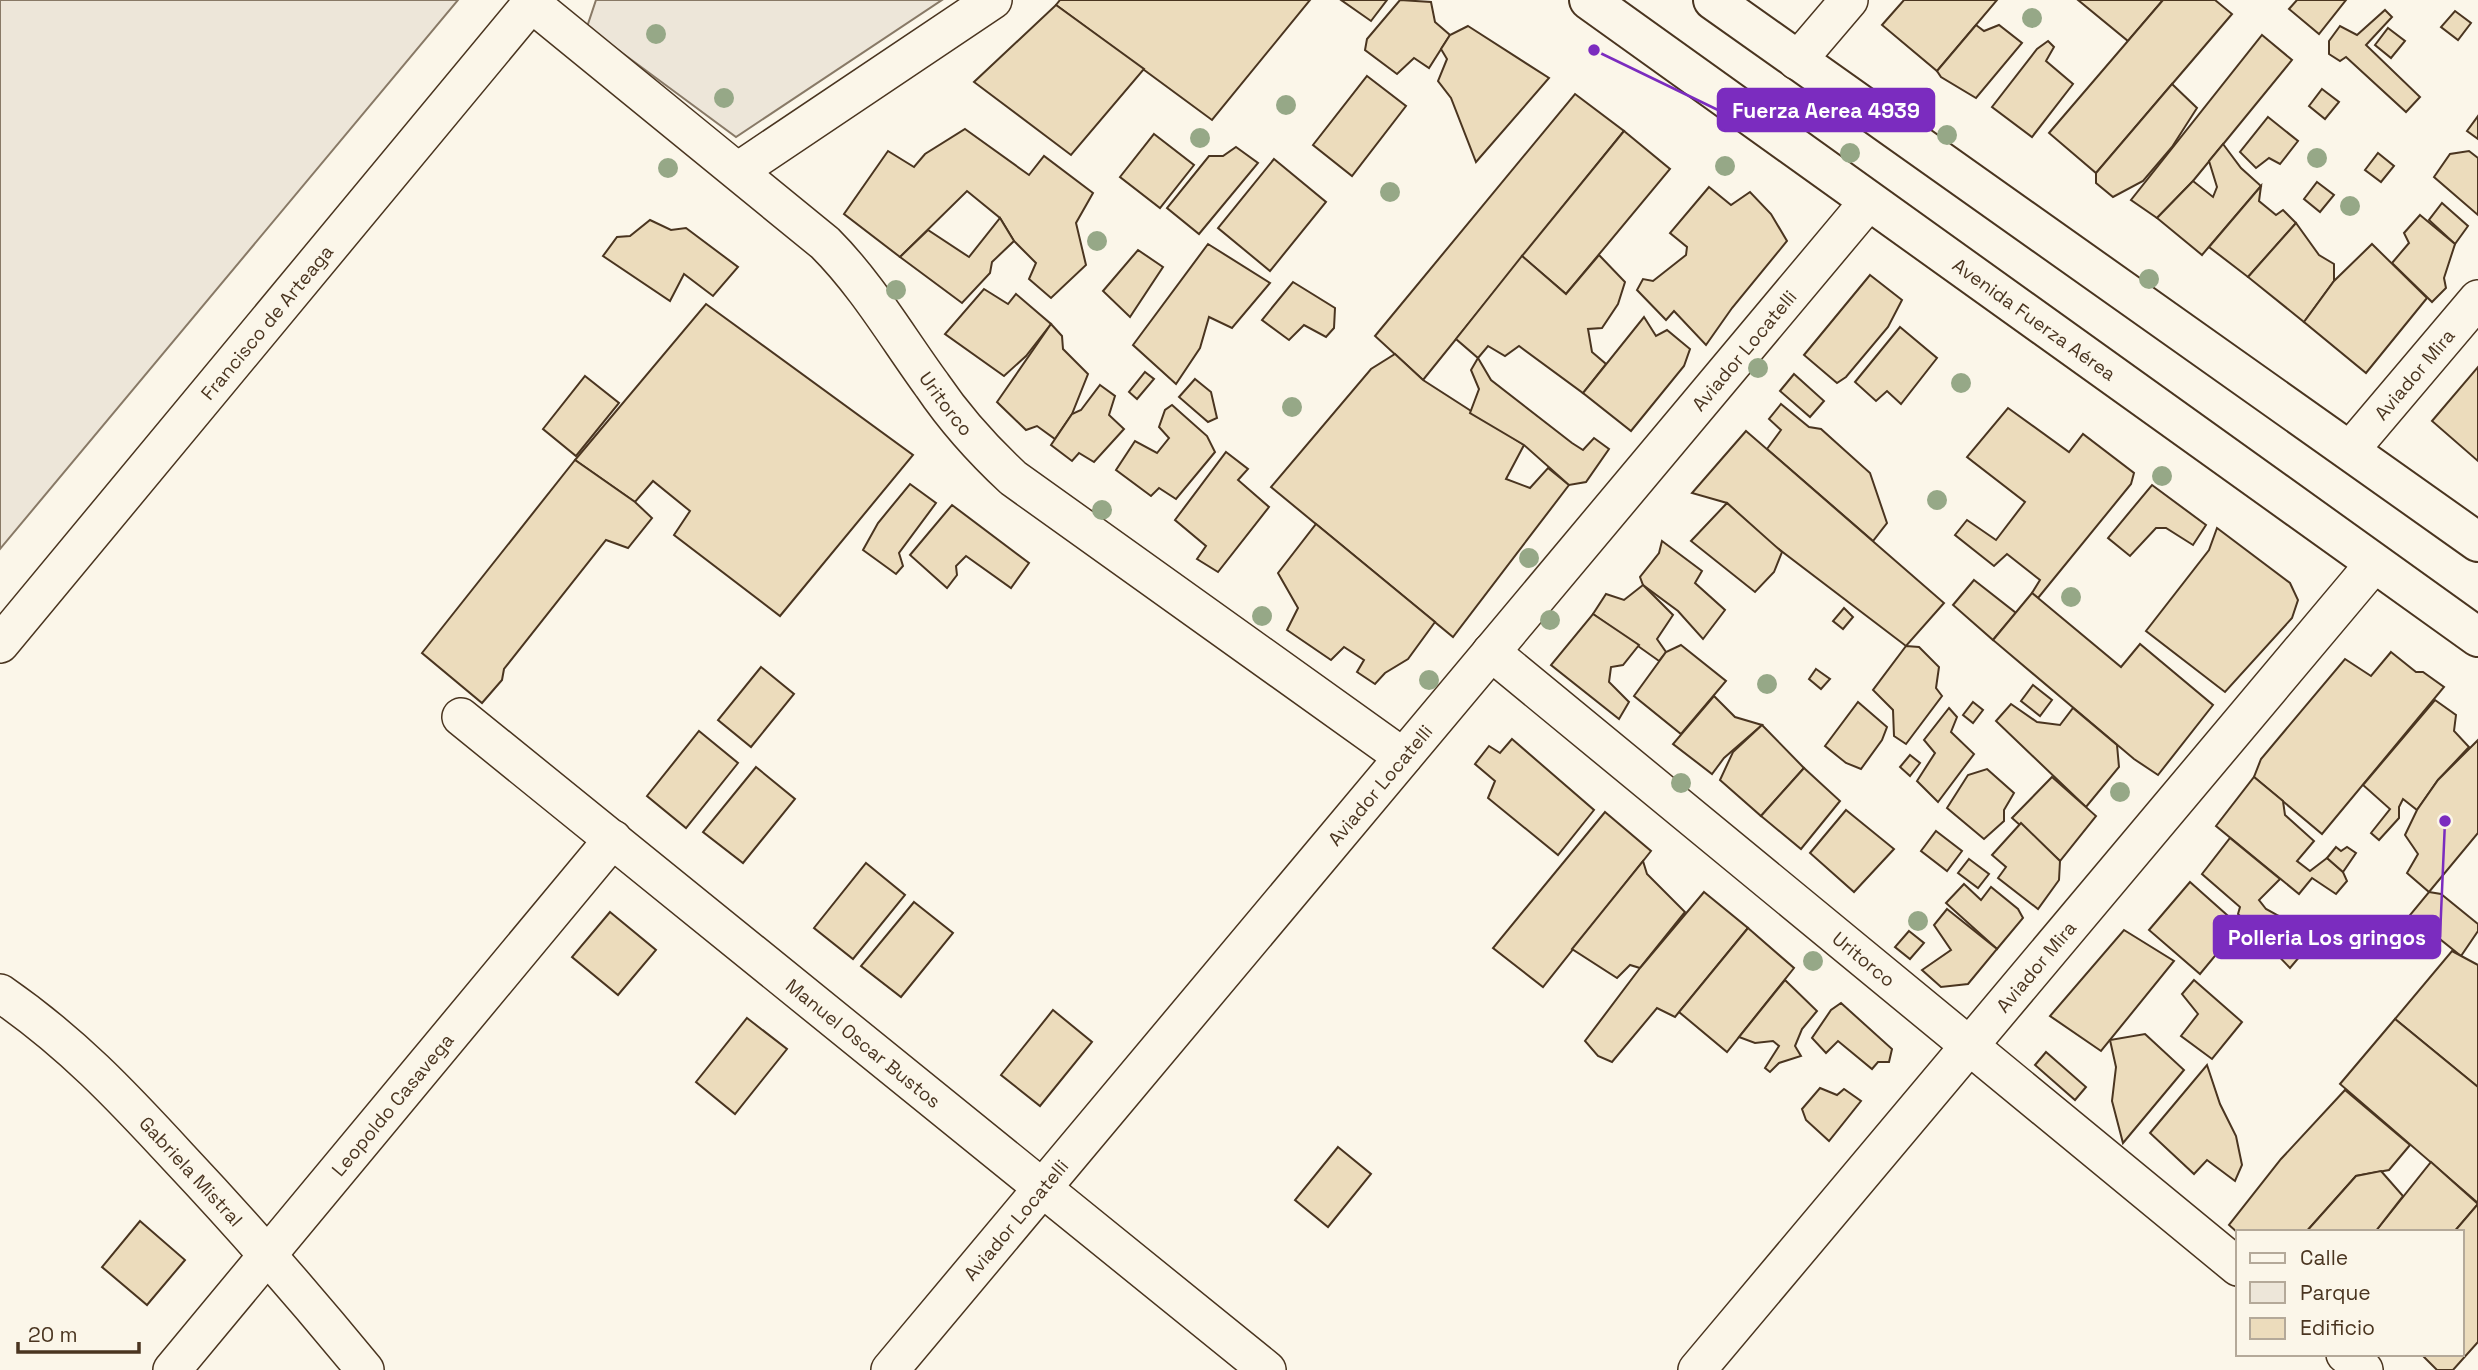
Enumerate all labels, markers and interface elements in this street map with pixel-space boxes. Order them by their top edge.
callout: Fuerza Aerea 4939 [1718,89,1934,131]
text: Fuerza Aerea 4939 [1732,97,1920,124]
street label: Francisco de Arteaga [195,240,339,405]
street label: Avenida Fuerza Aérea [1948,253,2121,387]
street label: Aviador Locatelli [1686,285,1802,416]
street label: Aviador Mira [2369,324,2461,425]
street label: Uritorco [913,367,978,441]
street label: Aviador Locatelli [1322,720,1438,851]
street label: Aviador Mira [1991,916,2082,1018]
callout: Polleria Los gringos [2214,916,2440,958]
text: Polleria Los gringos [2228,924,2426,951]
street label: Uritorco [1827,926,1900,993]
street label: Manuel Oscar Bustos [780,973,946,1114]
street label: Leopoldo Casavega [326,1028,459,1182]
street label: Gabriela Mistral [134,1111,248,1232]
street label: Aviador Locatelli [958,1154,1074,1286]
legend [2236,1230,2464,1356]
text: Calle [2300,1244,2348,1271]
text: Parque [2300,1279,2371,1306]
scale bar [18,1310,138,1354]
text: Edificio [2300,1314,2375,1341]
text: 20 m [28,1321,78,1348]

